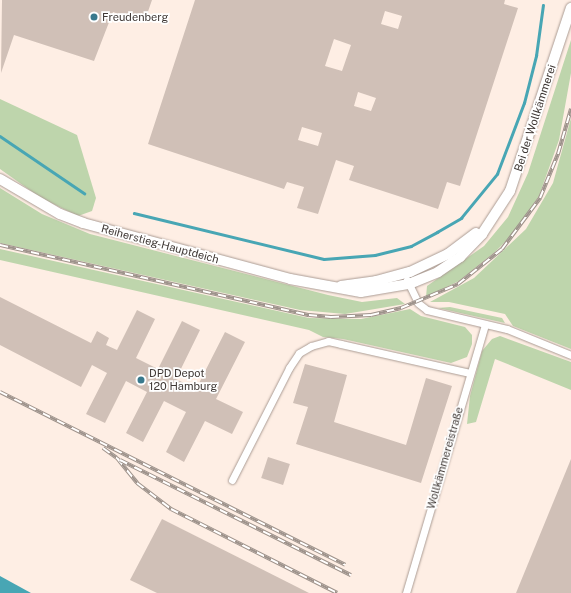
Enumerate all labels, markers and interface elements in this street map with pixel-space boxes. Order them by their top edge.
place label: Freudenberg [102,10,168,24]
marker: Freudenberg [89,12,99,22]
street label: Bei der Wollkämmerei [511,63,559,173]
street label: Reiherstieg-Hauptdeich [100,222,220,266]
place label: DPD Depot 120 Hamburg [149,367,217,393]
marker: DPD Depot 120 Hamburg [136,375,146,385]
street label: Wollkämmereistraße [424,405,466,511]

